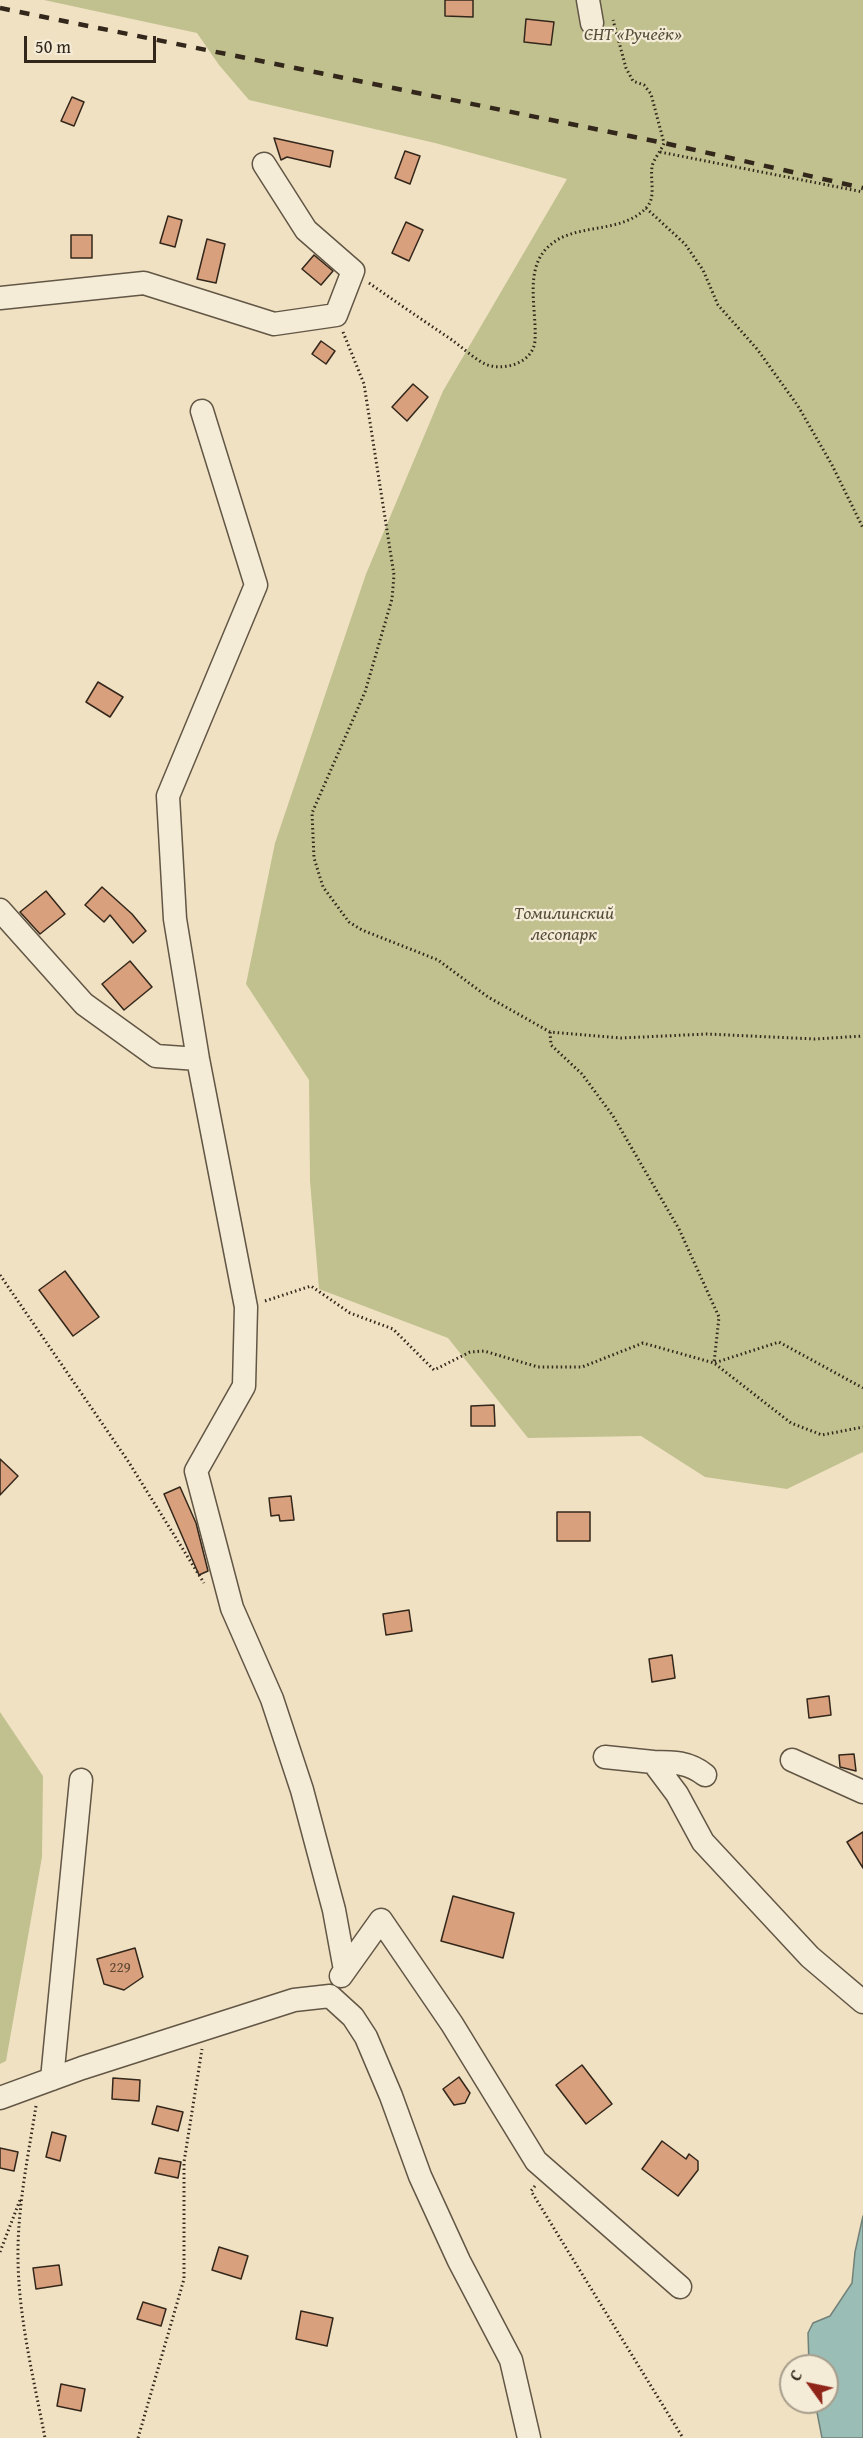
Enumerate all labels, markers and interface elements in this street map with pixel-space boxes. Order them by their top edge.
scale bar [27,24,159,62]
park label: СНТ «Ручеёк» [584,24,682,46]
text: 50 m [35,33,71,60]
park label: Томилинский лесопарк [514,903,614,946]
house number: 229 [109,1959,131,1977]
north arrow [779,2354,839,2414]
text: С [783,2365,808,2386]

